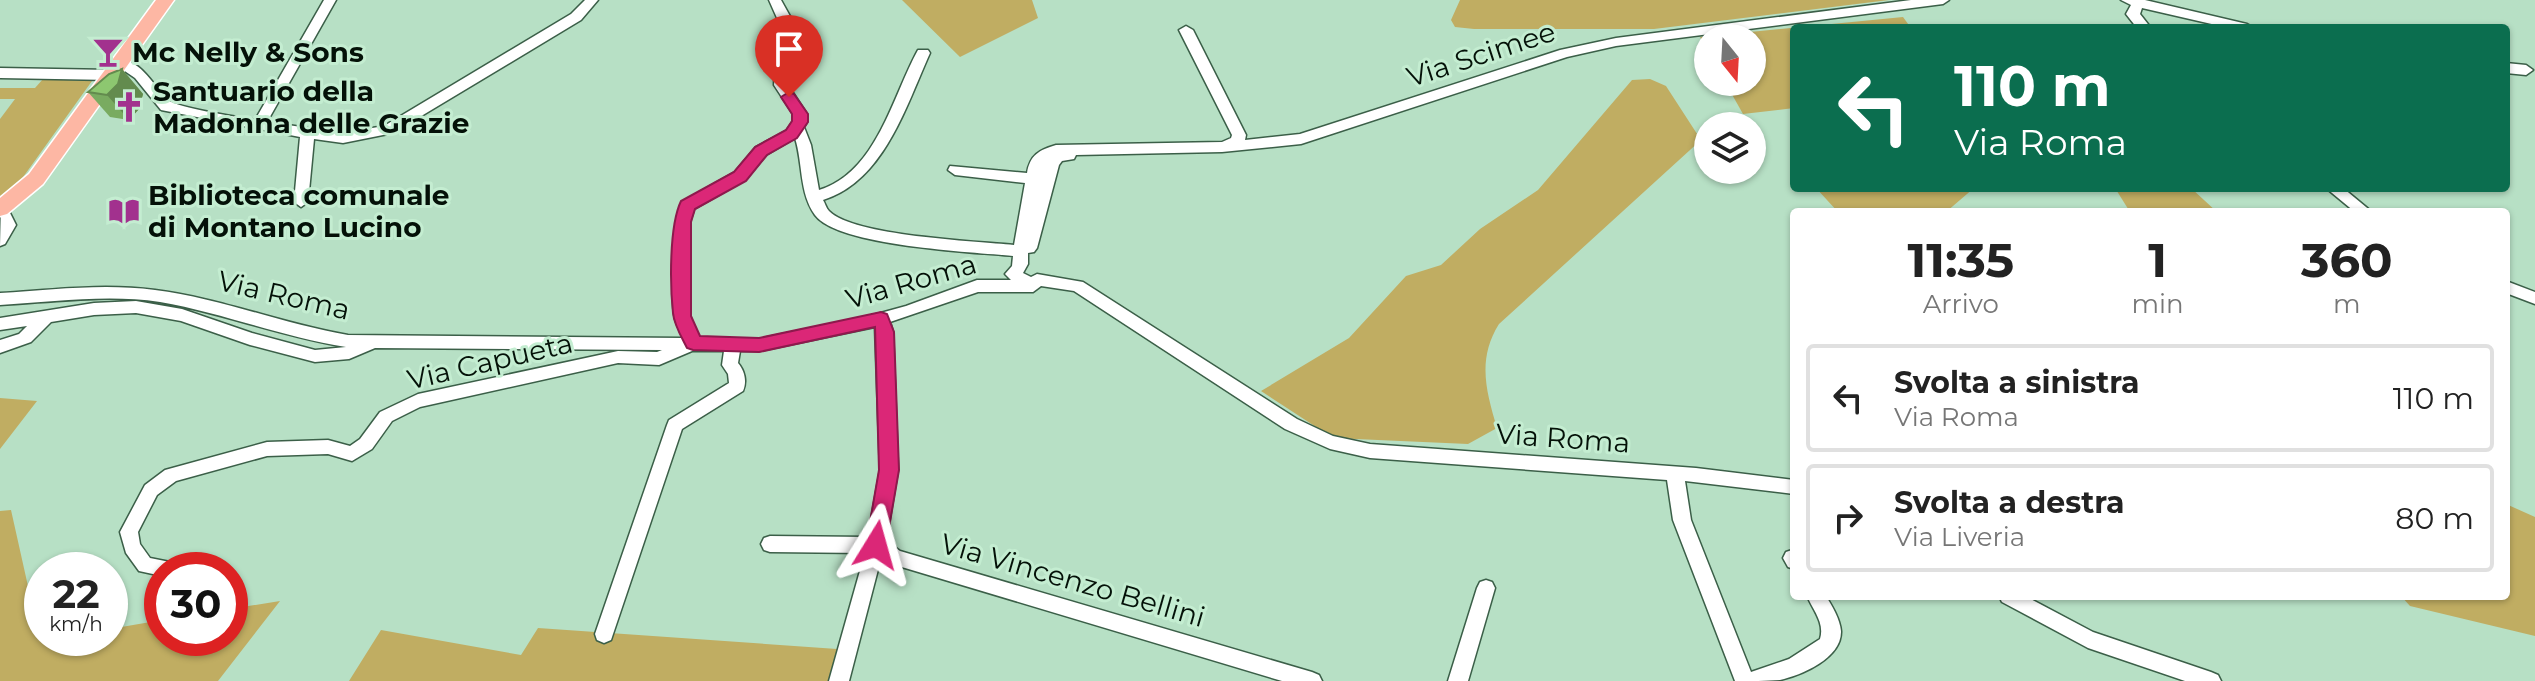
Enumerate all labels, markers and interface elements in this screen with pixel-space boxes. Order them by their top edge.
street label: Via Scimee [1402,14,1560,94]
pin [755,15,823,97]
north arrow [1694,24,1766,96]
map controls [1694,24,1766,184]
icon: arrive [767,27,811,71]
bar icon: Mc Nelly & Sons [91,35,125,69]
place label: Mc Nelly & Sons [132,35,364,69]
text: 110 m [1954,52,2111,120]
icon: left [1822,56,1926,160]
place label: Santuario della Madonna delle Grazie [153,74,469,140]
church icon: Santuario della Madonna delle Grazie [112,90,146,124]
button: layers [1694,112,1766,184]
text: Via Roma [1954,120,2127,164]
place label: Biblioteca comunale di Montano Lucino [148,178,450,244]
library icon: Biblioteca comunale di Montano Lucino [107,194,141,228]
text: 11:35 [1907,231,2014,289]
text: 1 [2148,231,2167,289]
text: 360 [2301,231,2393,289]
street label: Via Roma [842,246,980,316]
street label: Via Roma [215,263,353,327]
text: Arrivo [1923,288,1999,320]
text: min [2131,288,2184,320]
text: m [2333,288,2361,320]
street label: Via Capueta [404,325,576,397]
text: Svolta a sinistra [1894,364,2140,401]
icon: left [1826,376,1870,420]
text: 110 m [2393,380,2474,417]
text: Via Roma [1894,401,2019,433]
street label: Via Roma [1495,416,1631,460]
text: Svolta a destra [1894,484,2124,521]
icon: right [1826,496,1870,540]
text: 80 m [2395,500,2474,537]
position arrow [834,503,918,587]
text: Via Liveria [1894,521,2025,553]
street label: Via Vincenzo Bellini [937,526,1209,634]
speed limit sign: 30 [144,552,248,656]
text: 22 [52,569,100,618]
text: km/h [49,612,103,636]

